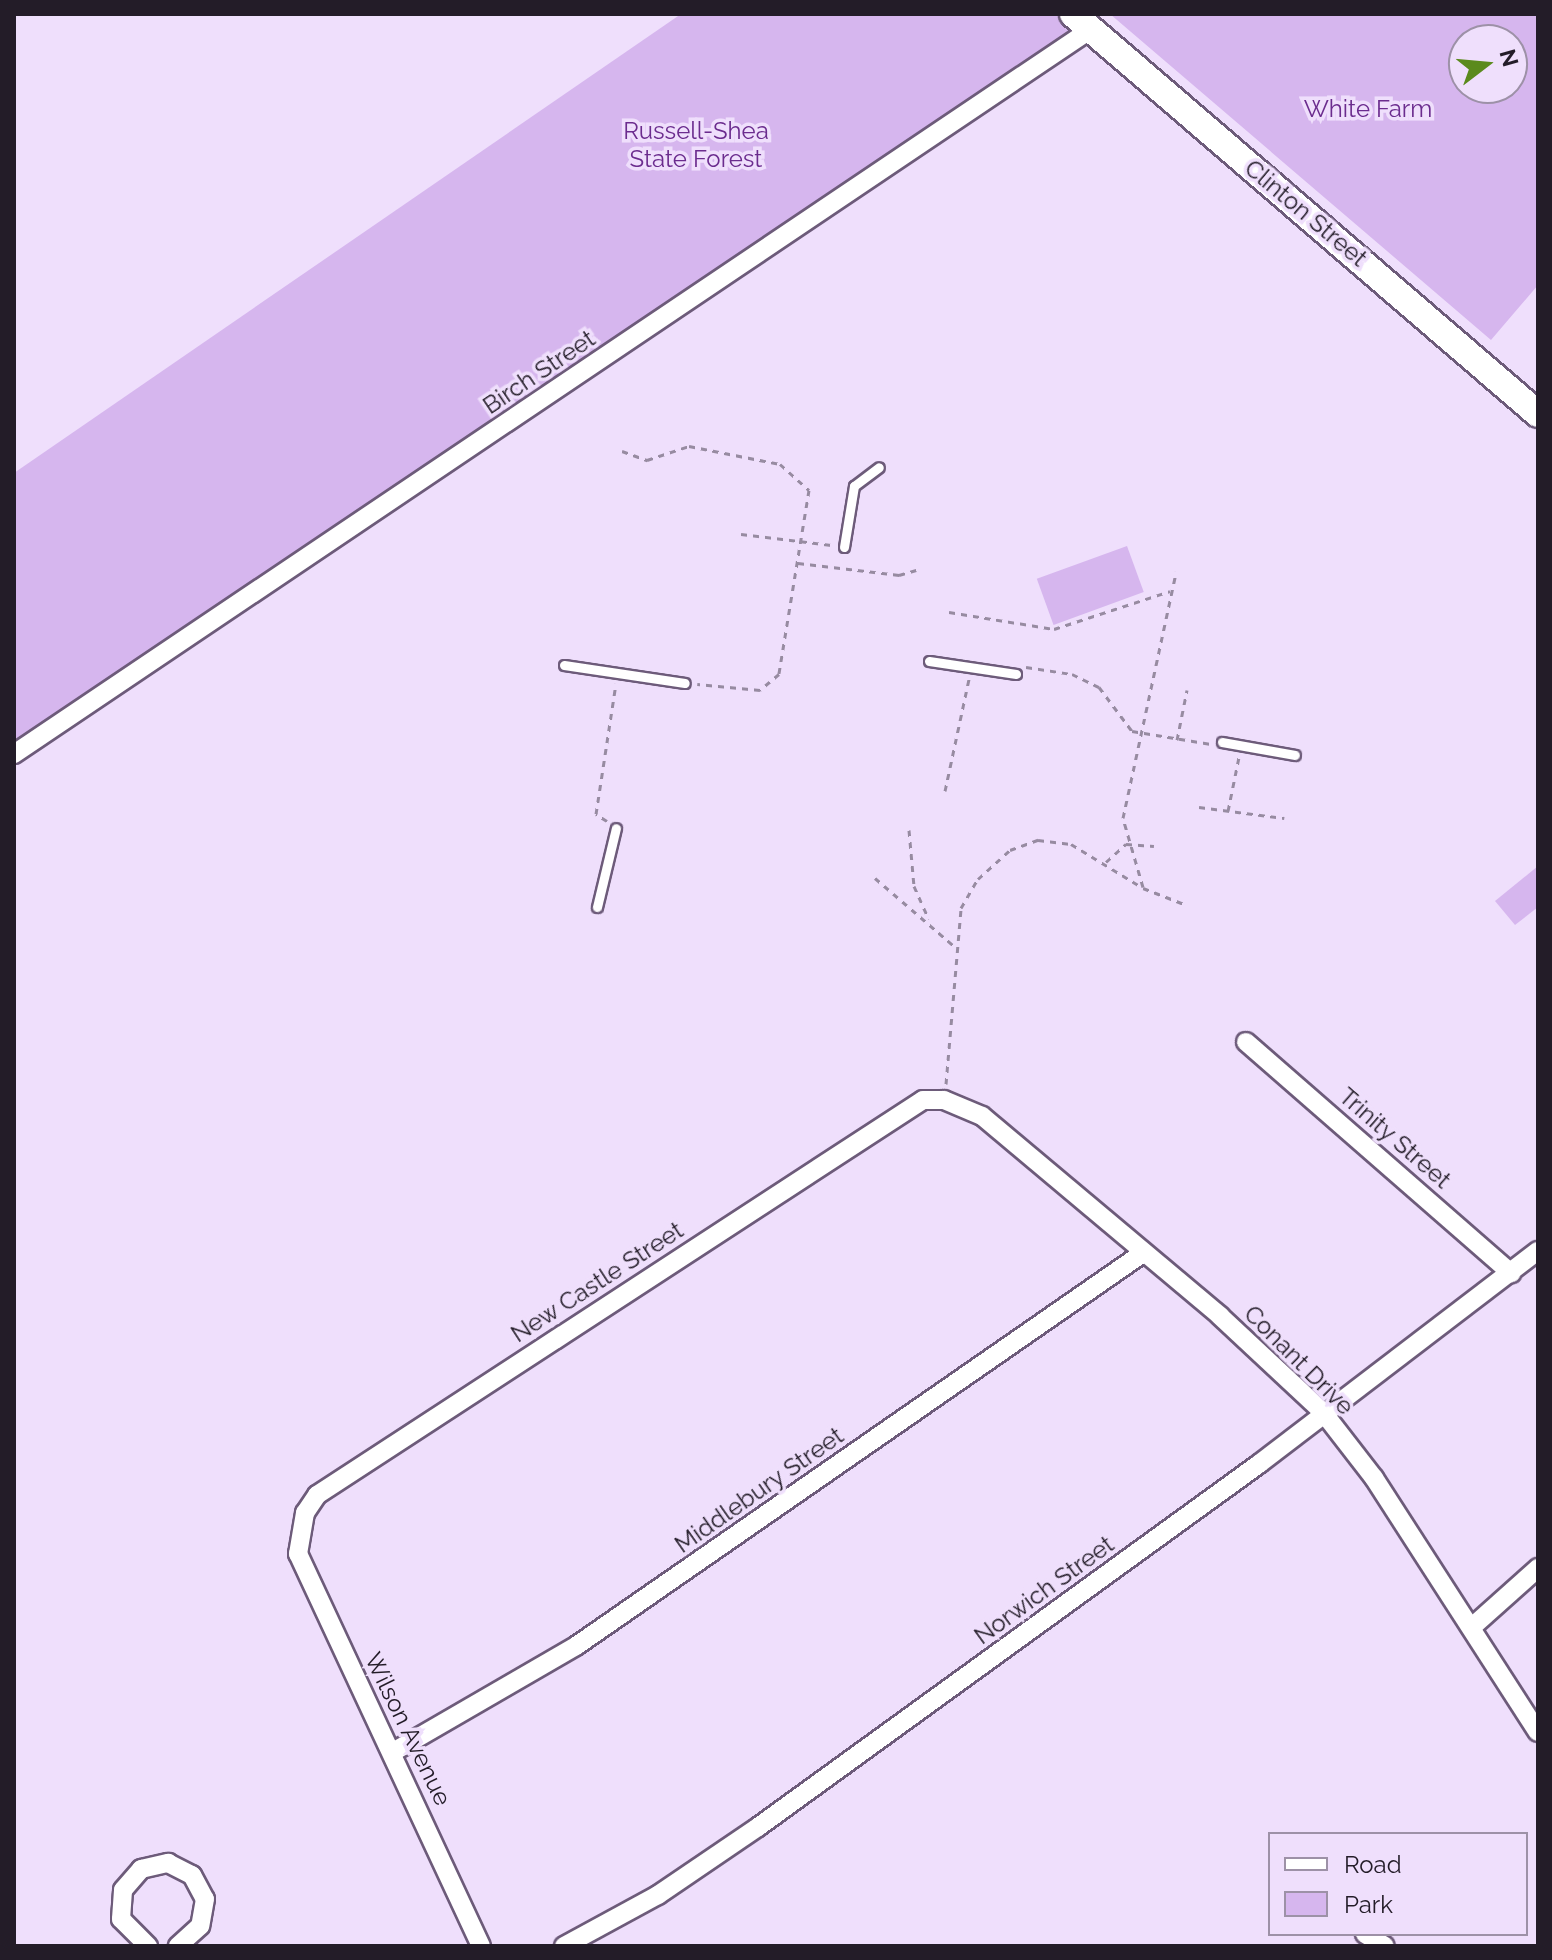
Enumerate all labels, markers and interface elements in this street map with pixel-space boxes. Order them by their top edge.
north arrow [1448,24,1528,104]
text: N [1494,46,1524,70]
park label: White Farm [1304,95,1432,123]
park label: Russell-Shea State Forest [623,117,769,173]
street label: Clinton Street [1239,153,1373,273]
street label: Birch Street [477,324,601,420]
street label: Trinity Street [1333,1082,1457,1194]
street label: New Castle Street [505,1215,689,1349]
street label: Conant Drive [1238,1299,1360,1421]
street label: Middlebury Street [669,1421,849,1559]
street label: Norwich Street [969,1530,1119,1650]
street label: Wilson Avenue [358,1648,458,1810]
legend [1268,1832,1528,1936]
text: Road [1344,1850,1402,1879]
text: Park [1344,1890,1393,1919]

